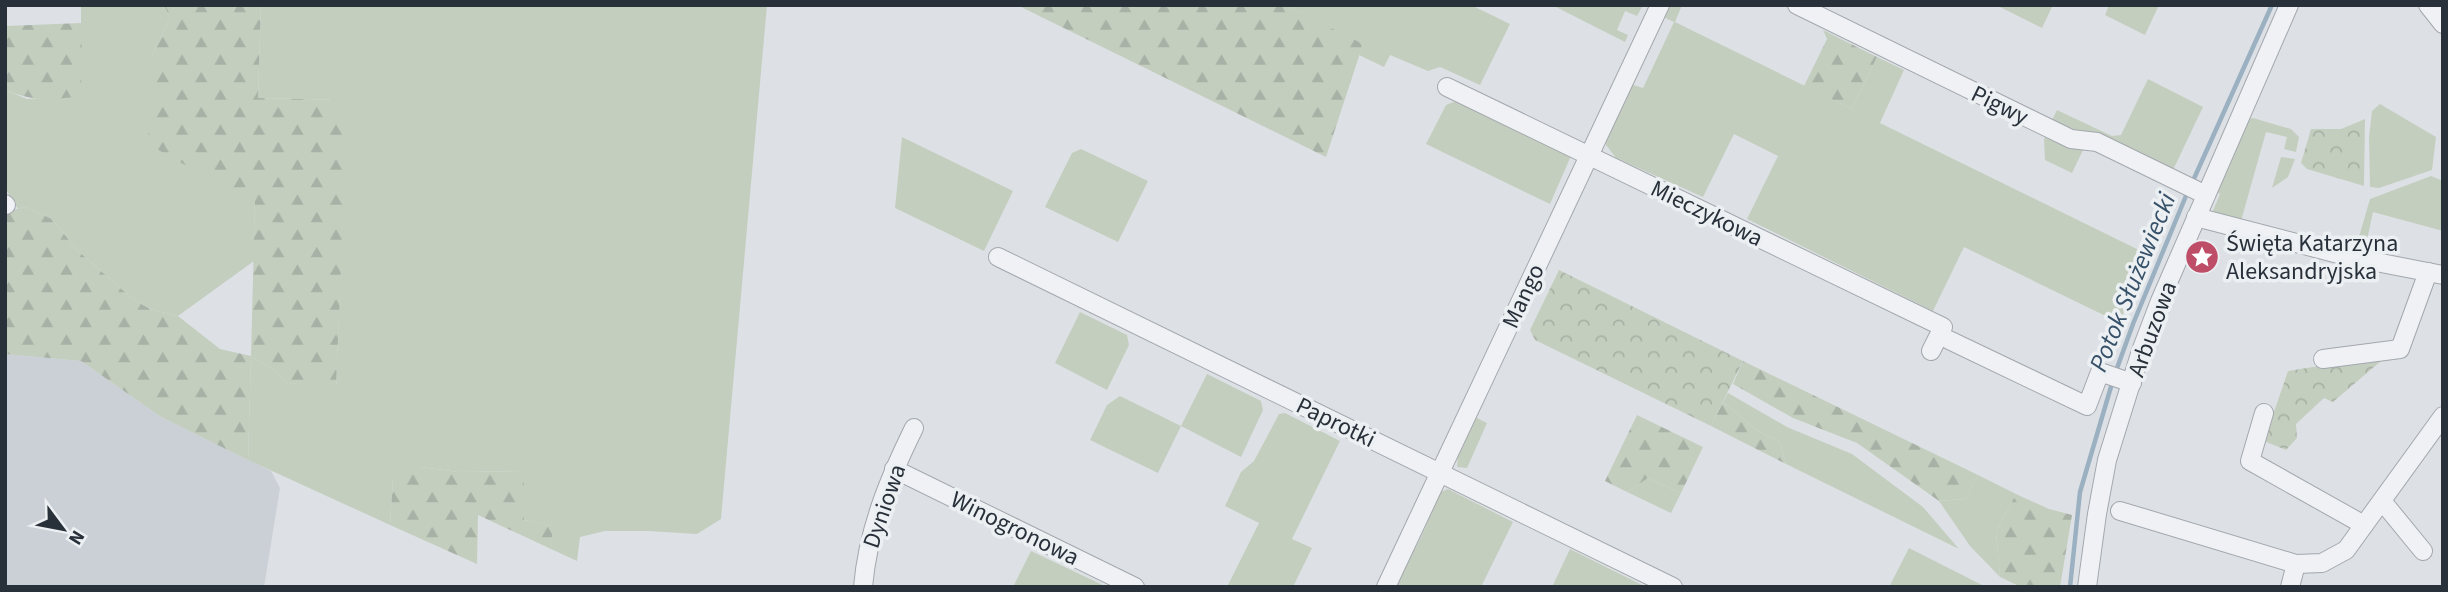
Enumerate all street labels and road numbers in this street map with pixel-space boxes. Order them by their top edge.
street label: Pigwy [1965,77,2034,134]
street label: Mieczykowa [1645,171,1769,256]
street label: Mango [1493,258,1554,334]
street label: Arbuzowa [2119,276,2186,382]
street label: Paprotki [1290,388,1381,457]
street label: Dyniowa [854,459,915,553]
street label: Winogronowa [945,482,1085,575]

